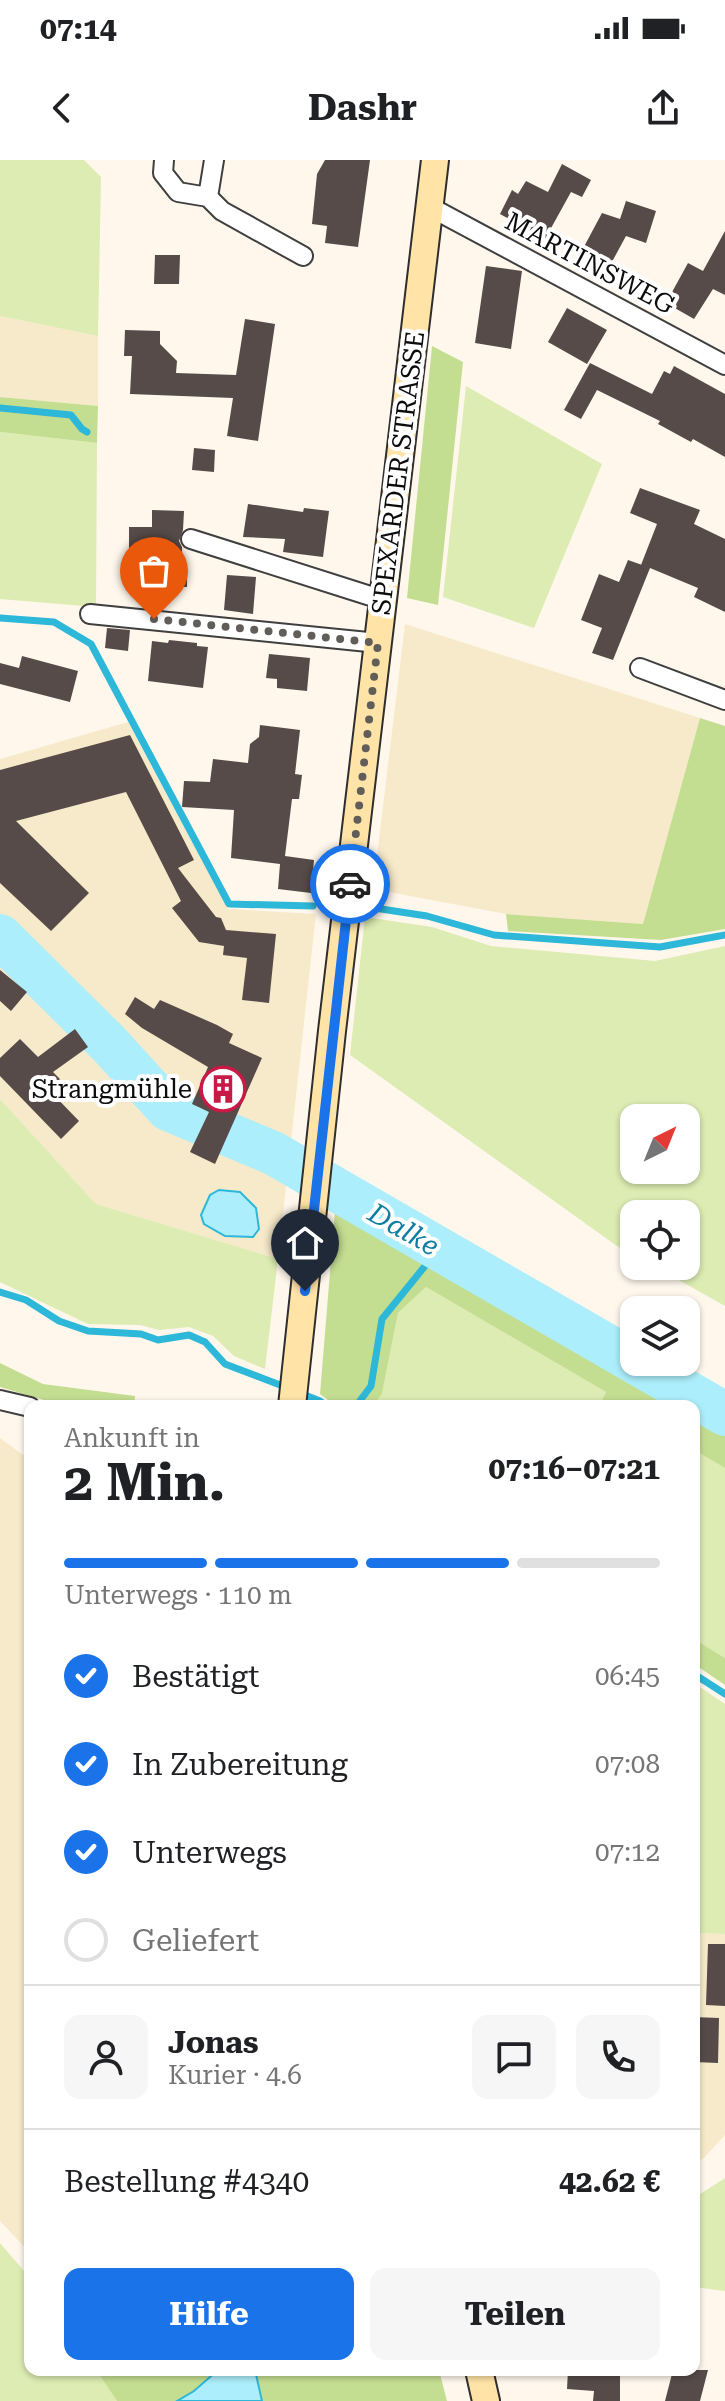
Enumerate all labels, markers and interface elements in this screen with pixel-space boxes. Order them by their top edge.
text: 07:14 [40,11,117,46]
icon: back [40,86,84,130]
icon: share [641,86,685,130]
text: Dashr [308,87,417,129]
street label: MARTINSWEG [500,206,680,320]
street label: SPEXARDER STRASSE [366,330,430,616]
pin [120,537,188,619]
icon: bag [132,549,176,593]
courier [310,844,390,924]
icon: car [328,862,372,906]
building icon: Strangmühle [199,1065,247,1113]
place label: Strangmühle [32,1074,192,1104]
north arrow [620,1104,700,1184]
map controls [620,1104,700,1376]
water label: Dalke [362,1196,445,1263]
button: locate [620,1200,700,1280]
pin [271,1209,339,1291]
icon: home [283,1221,327,1265]
button: layers [620,1296,700,1376]
text: Ankunft in [64,1423,200,1453]
text: 07:16–07:21 [488,1451,660,1486]
text: 2 Min. [64,1452,225,1513]
text: Unterwegs · 110 m [64,1580,292,1610]
icon: check [64,1654,108,1698]
text: Bestätigt [132,1659,259,1694]
text: 06:45 [595,1661,660,1691]
icon: check [64,1742,108,1786]
text: In Zubereitung [132,1747,348,1782]
text: 07:08 [595,1749,660,1779]
icon: check [64,1830,108,1874]
text: Unterwegs [132,1835,287,1870]
text: 07:12 [595,1837,660,1867]
text: Geliefert [132,1923,259,1958]
button: person [64,2015,148,2099]
button: chat [472,2015,556,2099]
button: phone [576,2015,660,2099]
text: Jonas [168,2025,259,2060]
text: Kurier · 4.6 [168,2060,302,2090]
text: Bestellung #4340 [64,2164,309,2199]
text: 42.62 € [559,2164,660,2199]
button: Hilfe [64,2268,354,2360]
button: Teilen [370,2268,660,2360]

